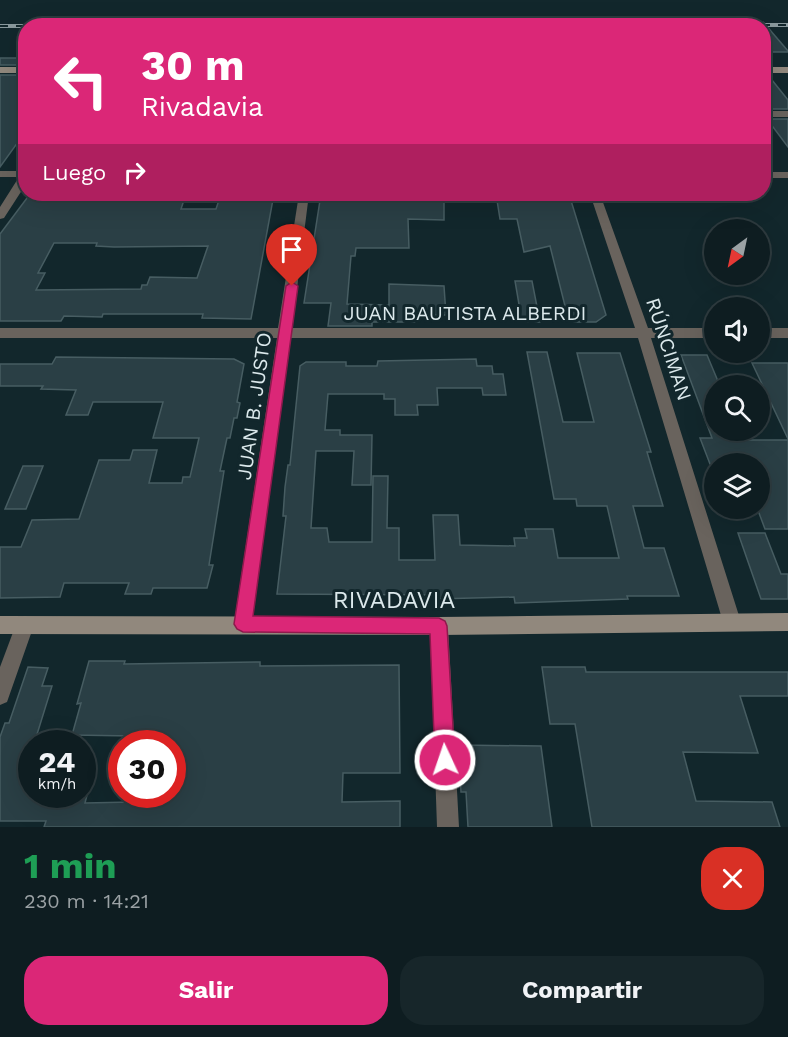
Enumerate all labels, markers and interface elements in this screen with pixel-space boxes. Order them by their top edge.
text: 30 m [141,41,245,90]
icon: left [42,42,120,120]
text: Rivadavia [141,91,263,123]
icon: right [118,156,151,189]
text: Luego [42,160,106,185]
north arrow [704,219,770,285]
map controls [704,219,770,519]
pin [266,224,317,286]
icon: arrive [275,233,308,266]
street label: RÚNCIMAN [641,295,697,403]
button: sound [704,297,770,363]
street label: JUAN BAUTISTA ALBERDI [343,301,587,325]
street label: JUAN B. JUSTO [232,331,276,481]
button: search [704,375,770,441]
button: layers [704,453,770,519]
street label: RIVADAVIA [333,586,455,614]
position arrow [413,728,477,792]
speed limit sign: 30 [108,730,186,808]
text: 24 [39,744,75,779]
text: km/h [38,775,76,793]
text: 1 min [24,845,116,887]
button: close [701,847,764,910]
text: 230 m · 14:21 [24,889,149,913]
button: Salir [24,956,388,1025]
button: Compartir [400,956,764,1025]

